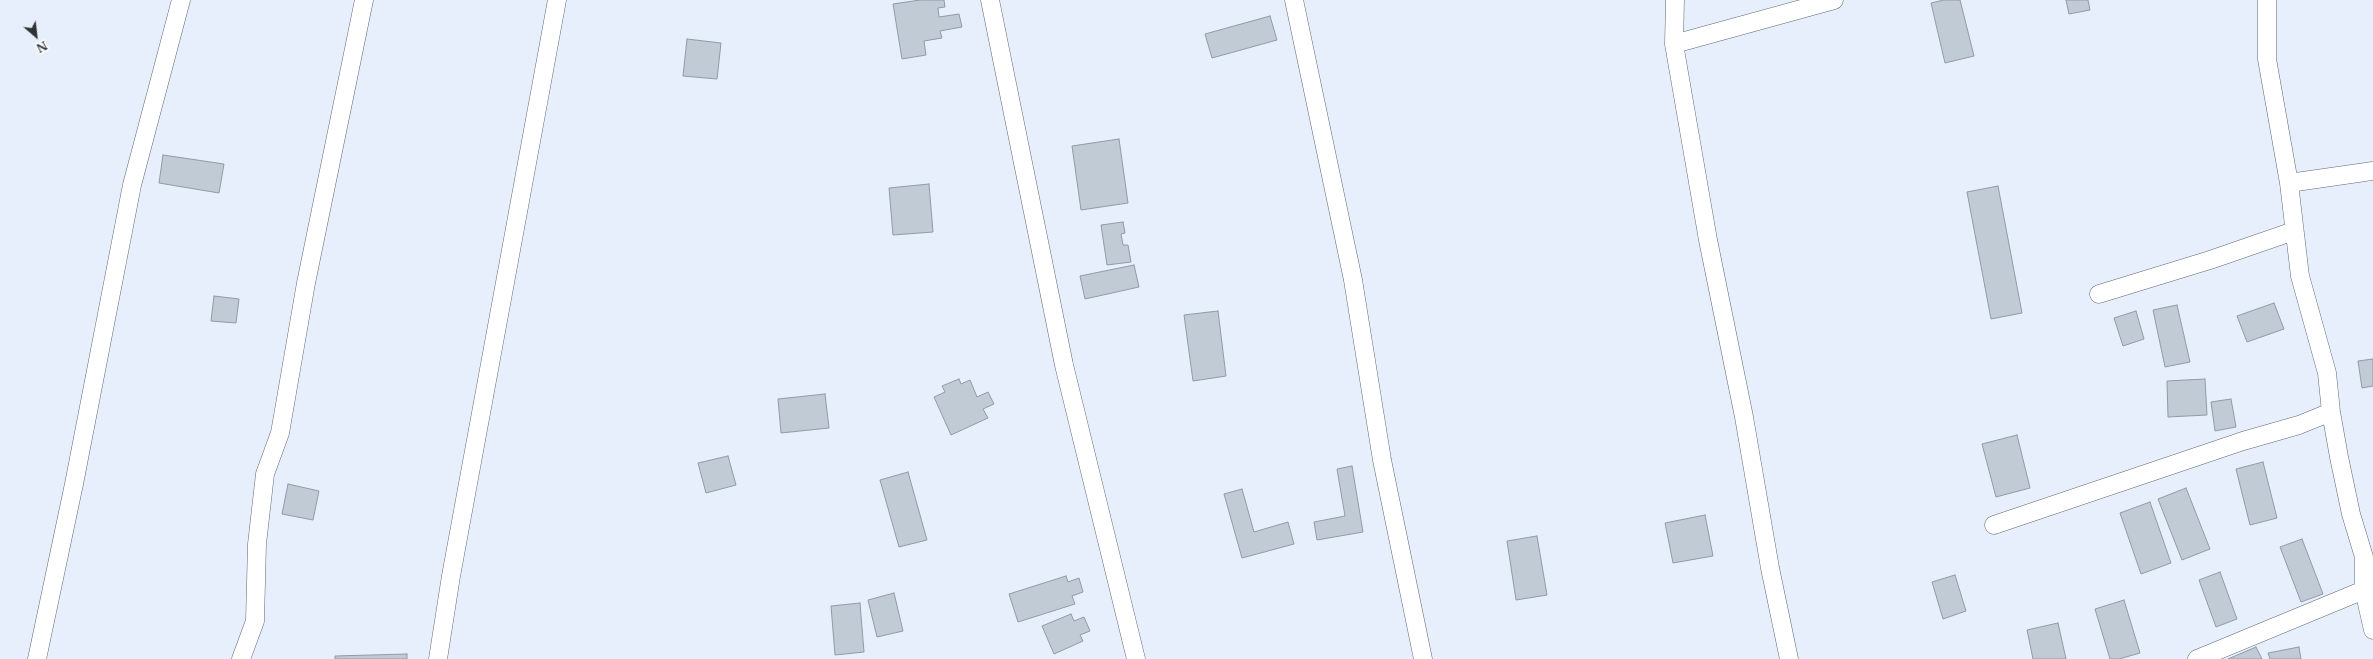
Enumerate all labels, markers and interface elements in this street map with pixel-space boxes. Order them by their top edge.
north arrow [16,16,56,56]
text: N [34,38,49,55]

